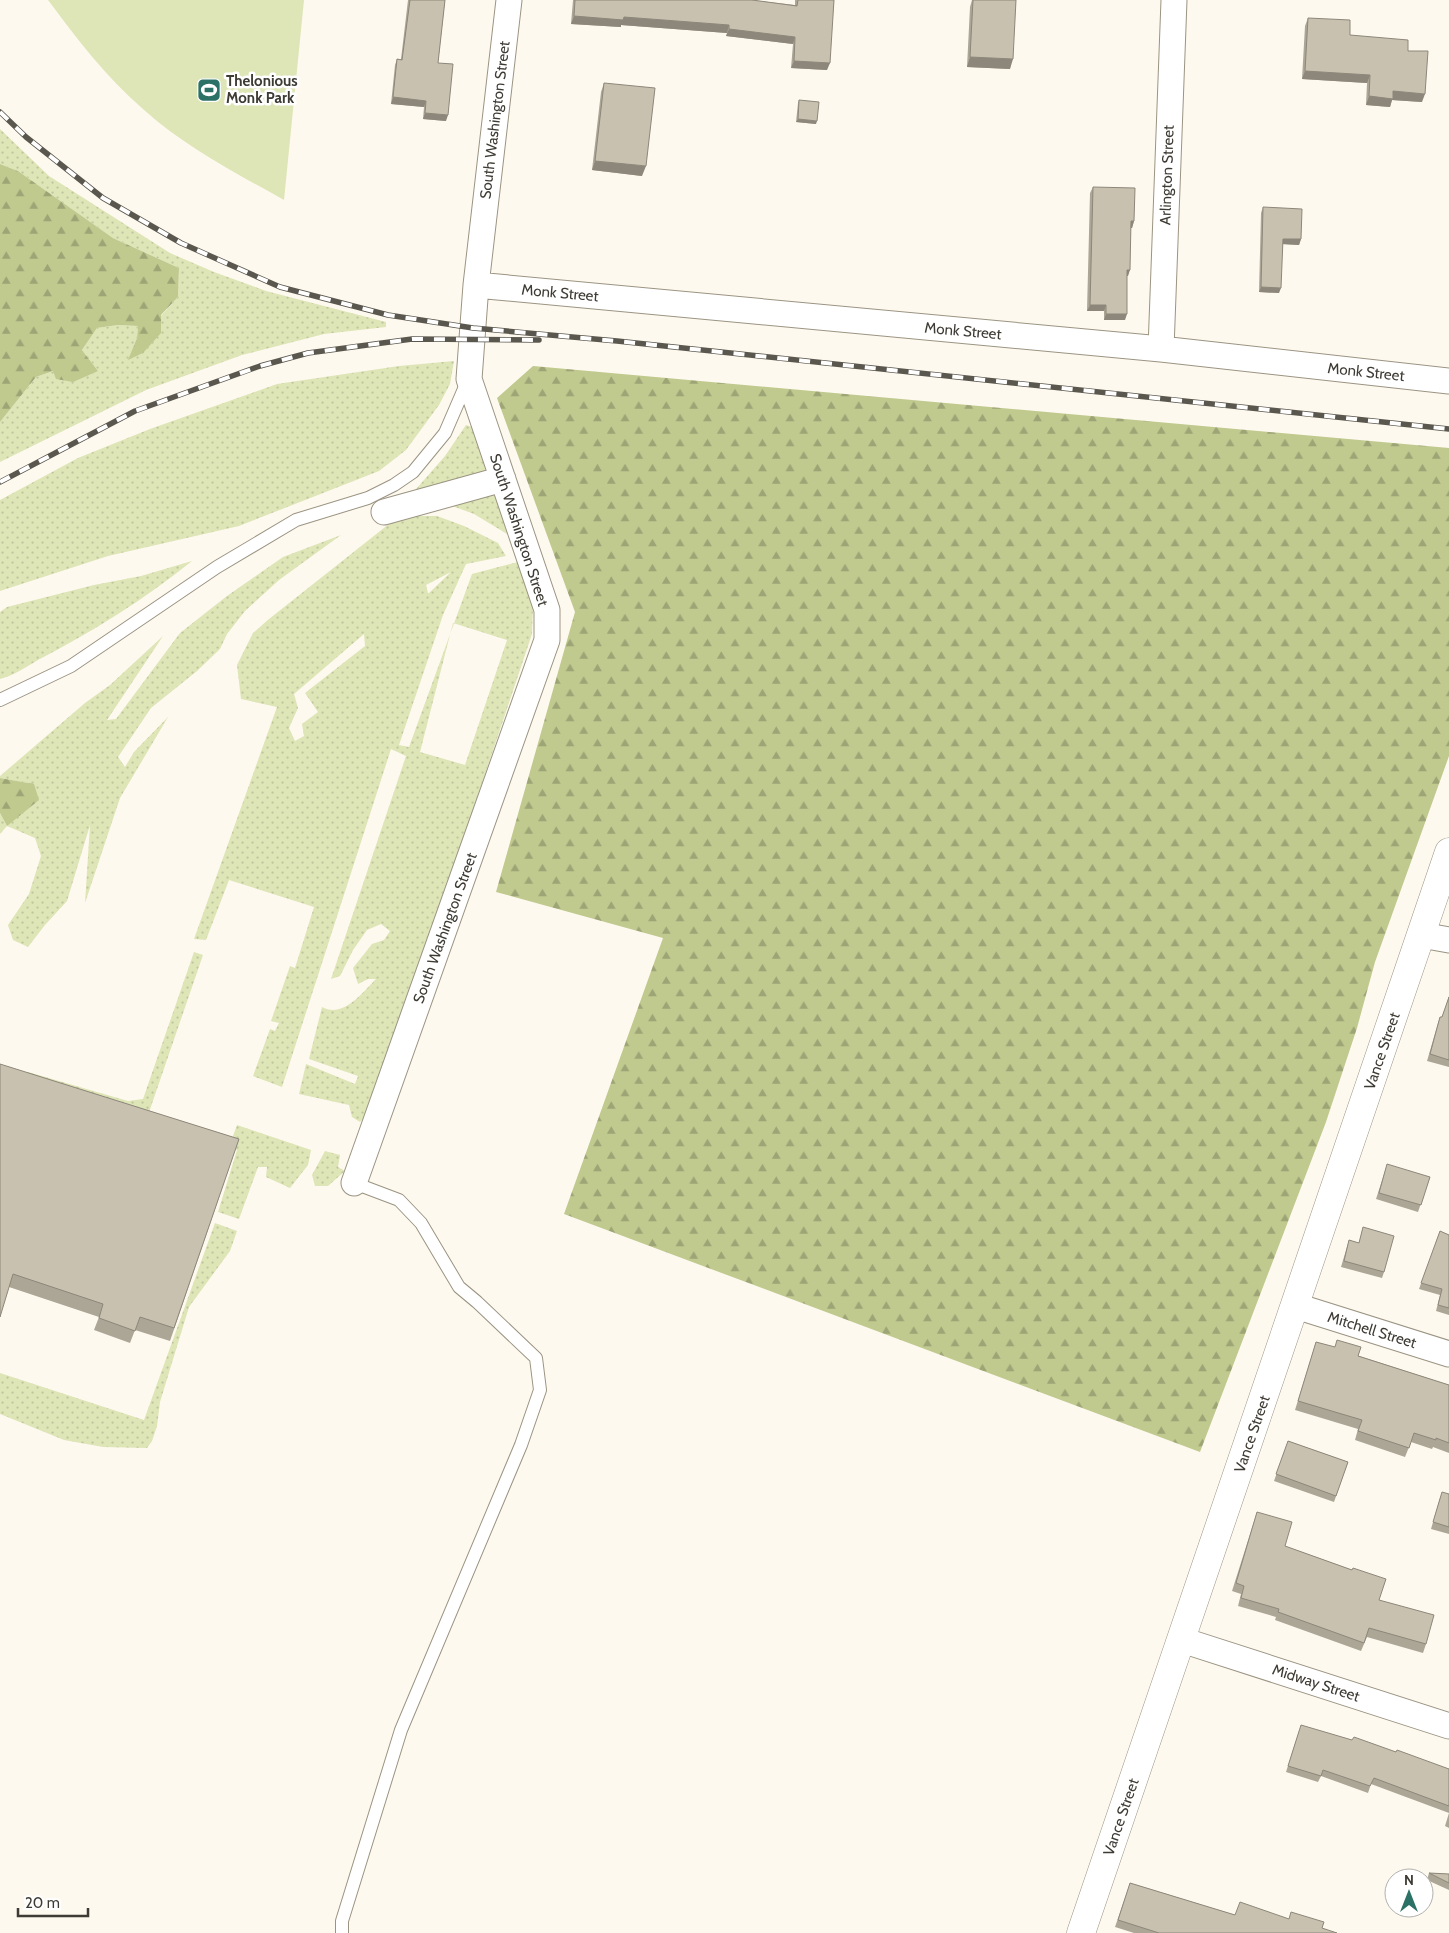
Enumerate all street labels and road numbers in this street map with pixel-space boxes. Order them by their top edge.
street label: South Washington Street [476,40,514,200]
street label: Arlington Street [1156,125,1178,225]
street label: Monk Street [521,281,599,305]
street label: Monk Street [924,319,1002,343]
street label: Monk Street [1327,359,1405,385]
street label: South Washington Street [486,452,552,608]
street label: South Washington Street [409,850,481,1006]
street label: Vance Street [1360,1010,1404,1092]
street label: Mitchell Street [1325,1308,1419,1352]
street label: Vance Street [1230,1393,1274,1475]
street label: Midway Street [1270,1660,1362,1706]
street label: Vance Street [1099,1776,1143,1858]

